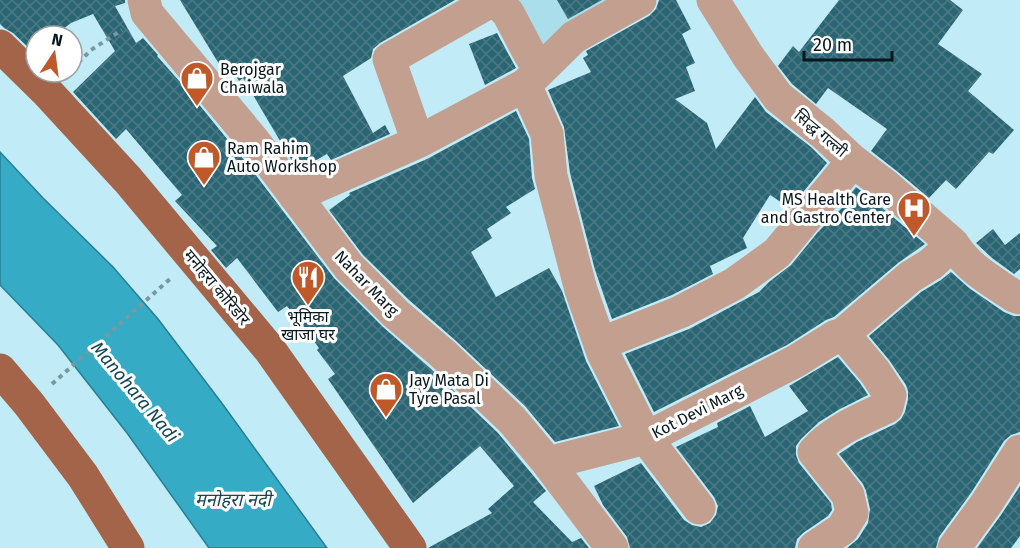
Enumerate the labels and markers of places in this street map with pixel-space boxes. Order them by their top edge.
shop icon: Berojgar Chaiwala [179,60,215,107]
place label: Berojgar Chaiwala [220,60,285,97]
shop icon: Ram Rahim Auto Workshop [186,139,222,186]
place label: Ram Rahim Auto Workshop [227,139,337,176]
place label: MS Health Care and Gastro Center [761,190,892,227]
hospital icon: MS Health Care and Gastro Center [896,190,932,237]
restaurant icon: भूमिका खाजा घर [290,259,326,306]
place label: भूमिका खाजा घर [281,307,335,344]
shop icon: Jay Mata Di Tyre Pasal [368,371,404,418]
place label: Jay Mata Di Tyre Pasal [409,371,489,408]

